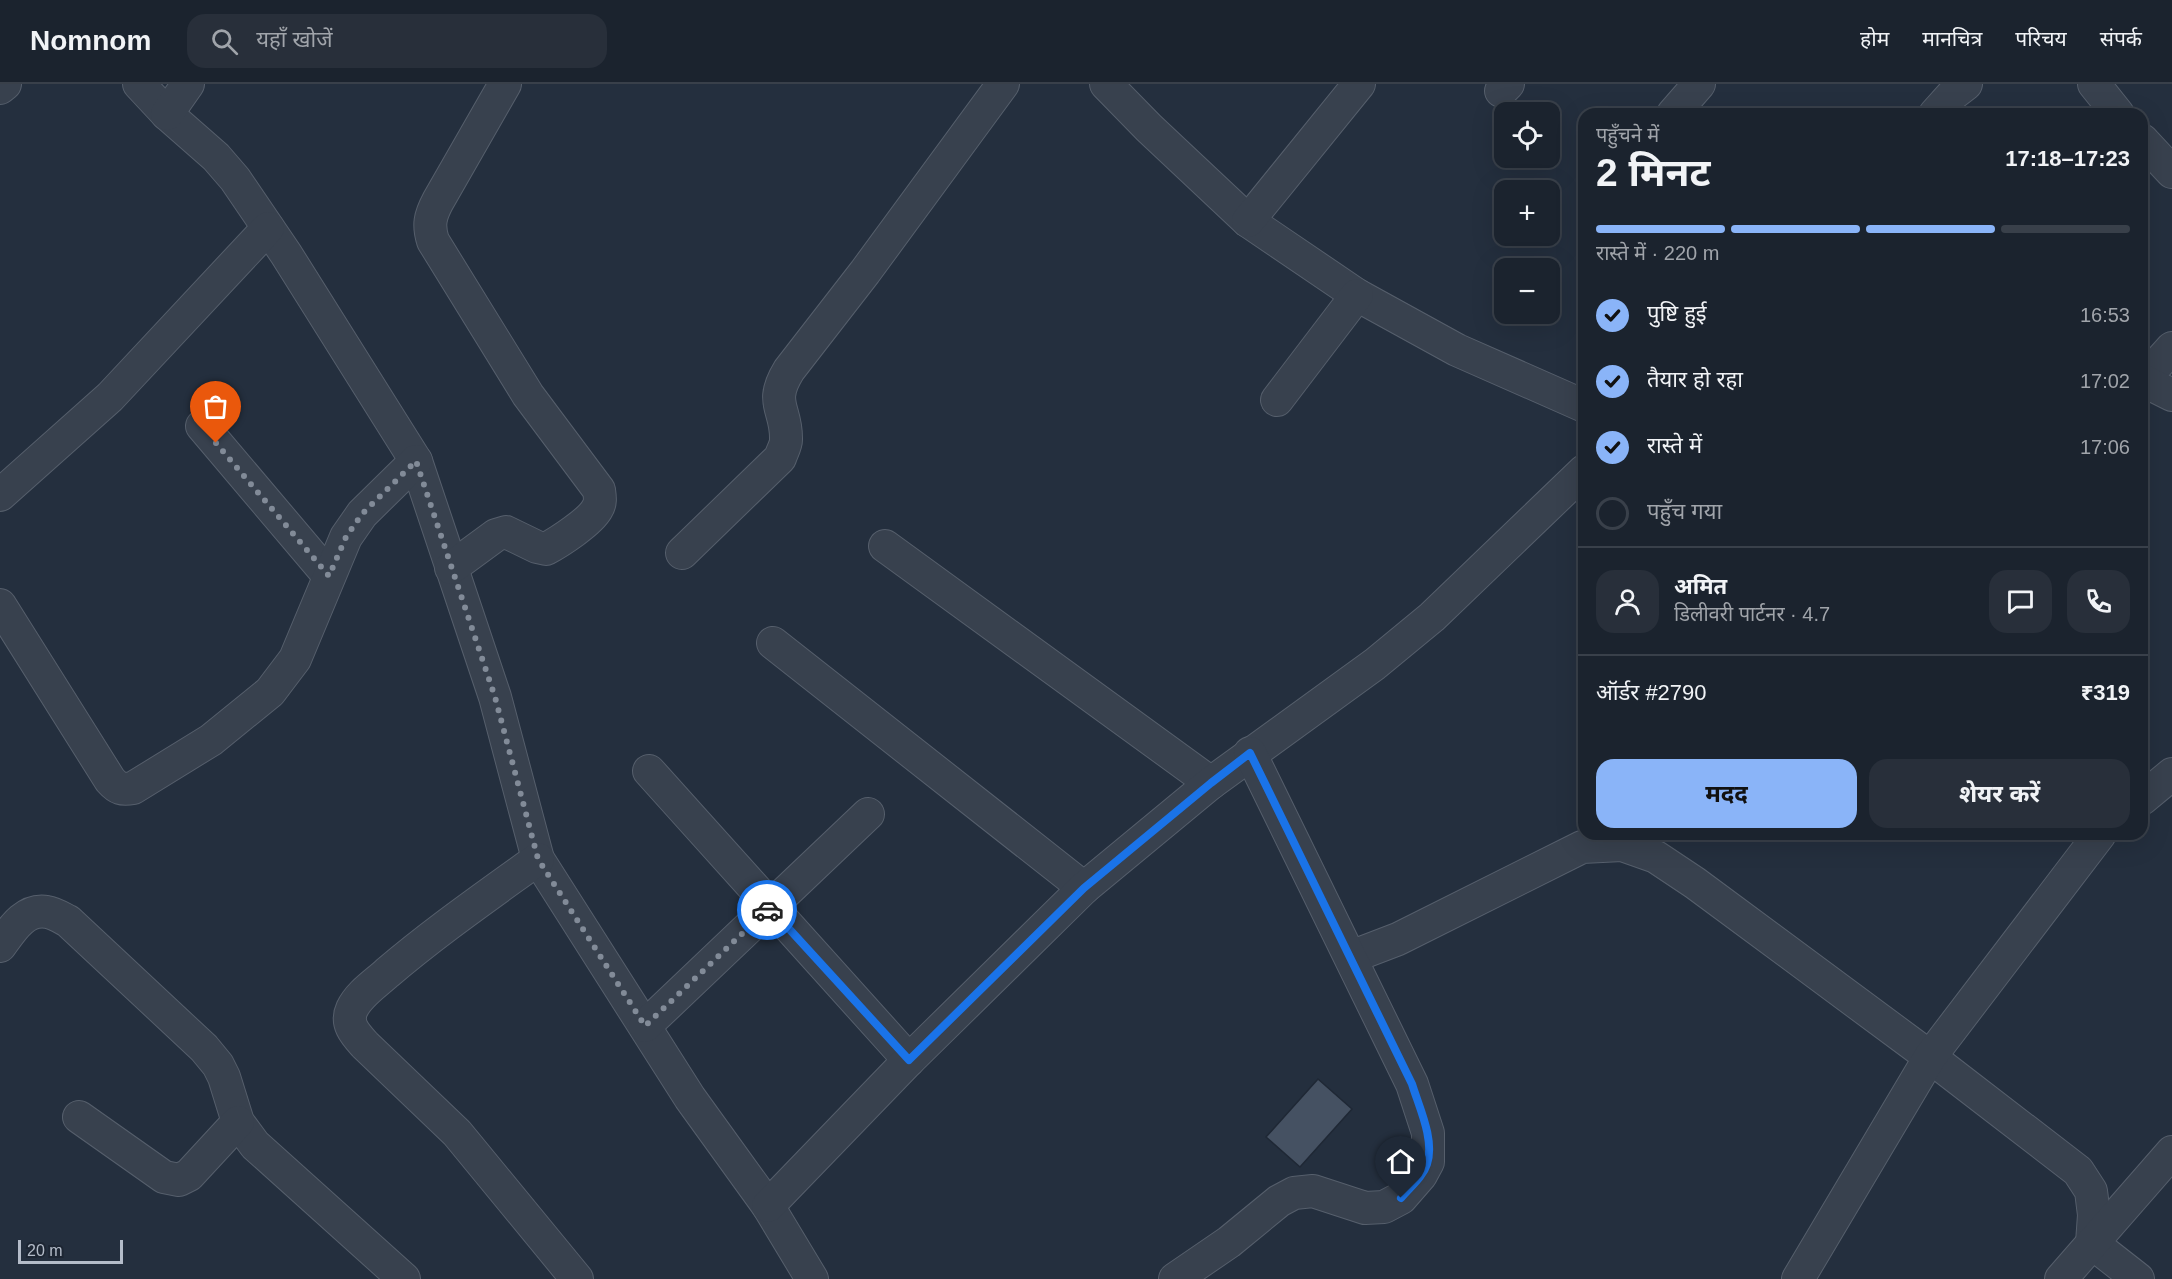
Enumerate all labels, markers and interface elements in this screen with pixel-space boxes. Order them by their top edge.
search box [187,14,607,68]
text: Nomnom [30,25,151,56]
icon: search [208,25,241,58]
text: यहाँ खोजें [256,27,333,52]
text: होम [1860,27,1889,50]
text: मानचित्र [1922,27,1982,50]
text: परिचय [2015,27,2067,50]
text: संपर्क [2100,27,2142,50]
map controls [1494,102,1560,324]
button: locate [1494,102,1560,168]
text: पहुँचने में [1596,124,1659,146]
text: 17:18–17:23 [2005,146,2130,171]
text: 2 मिनट [1596,151,1710,194]
button: + [1494,180,1560,246]
text: रास्ते में · 220 m [1596,242,1719,264]
button: − [1494,258,1560,324]
icon: check [1596,299,1629,332]
text: पुष्टि हुई [1647,301,1707,326]
text: 16:53 [2080,304,2130,326]
icon: check [1596,365,1629,398]
text: तैयार हो रहा [1647,367,1743,392]
text: 17:02 [2080,370,2130,392]
pin [190,381,241,443]
icon: bag [199,390,232,423]
icon: check [1596,431,1629,464]
text: रास्ते में [1647,433,1702,458]
text: 17:06 [2080,436,2130,458]
text: पहुँच गया [1647,499,1722,524]
button: person [1596,570,1659,633]
button: chat [1989,570,2052,633]
button: phone [2067,570,2130,633]
text: अमित [1674,574,1727,599]
text: डिलीवरी पार्टनर · 4.7 [1674,603,1830,625]
text: ऑर्डर #2790 [1596,680,1707,705]
text: ₹319 [2081,680,2130,705]
button: मदद [1596,759,1857,828]
button: शेयर करें [1869,759,2130,828]
courier [737,880,797,940]
icon: car [751,894,784,927]
pin [1375,1136,1426,1198]
icon: home [1384,1145,1417,1178]
scale bar [18,1237,123,1264]
text: 20 m [27,1242,63,1259]

